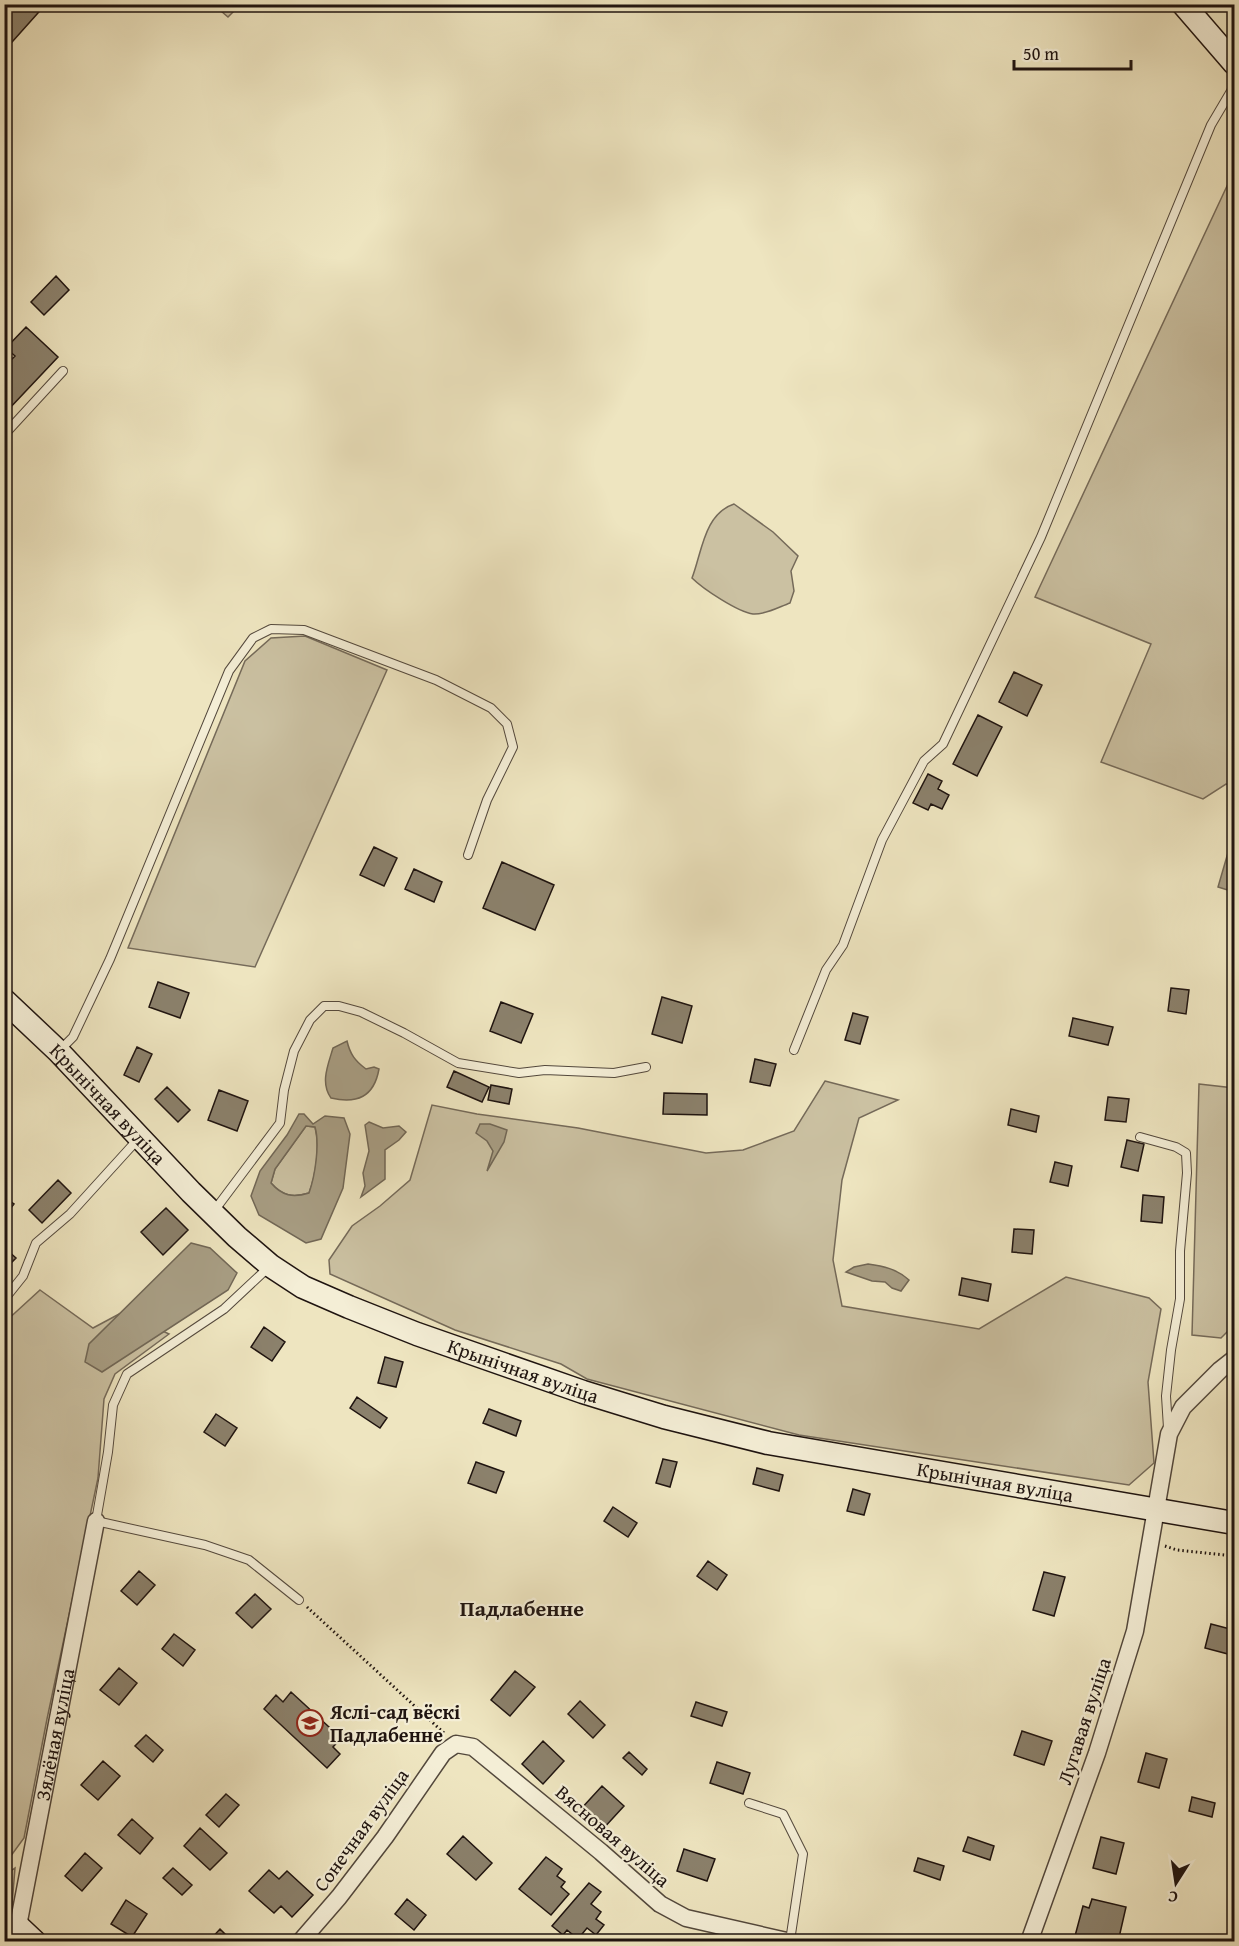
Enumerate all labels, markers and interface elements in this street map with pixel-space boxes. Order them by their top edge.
scale bar [1014,33,1131,71]
text: 50 m [1023,40,1059,67]
street label: Крынічная вуліца [44,1036,173,1171]
street label: Крынічная вуліца [444,1331,603,1410]
street label: Крынічная вуліца [915,1454,1076,1509]
district label: Падлабенне [460,1592,584,1624]
street label: Лугавая вуліца [1049,1653,1118,1788]
street label: Зялёная вуліца [27,1665,81,1803]
place label: Яслі-сад вёскі Падлабенне [329,1697,460,1749]
school or university icon: Яслі-сад вёскі Падлабенне [295,1708,325,1738]
street label: Сонечная вуліца [306,1762,415,1897]
street label: Вясновая вуліца [550,1778,677,1894]
north arrow [1146,1853,1206,1913]
text: С [1166,1885,1180,1910]

